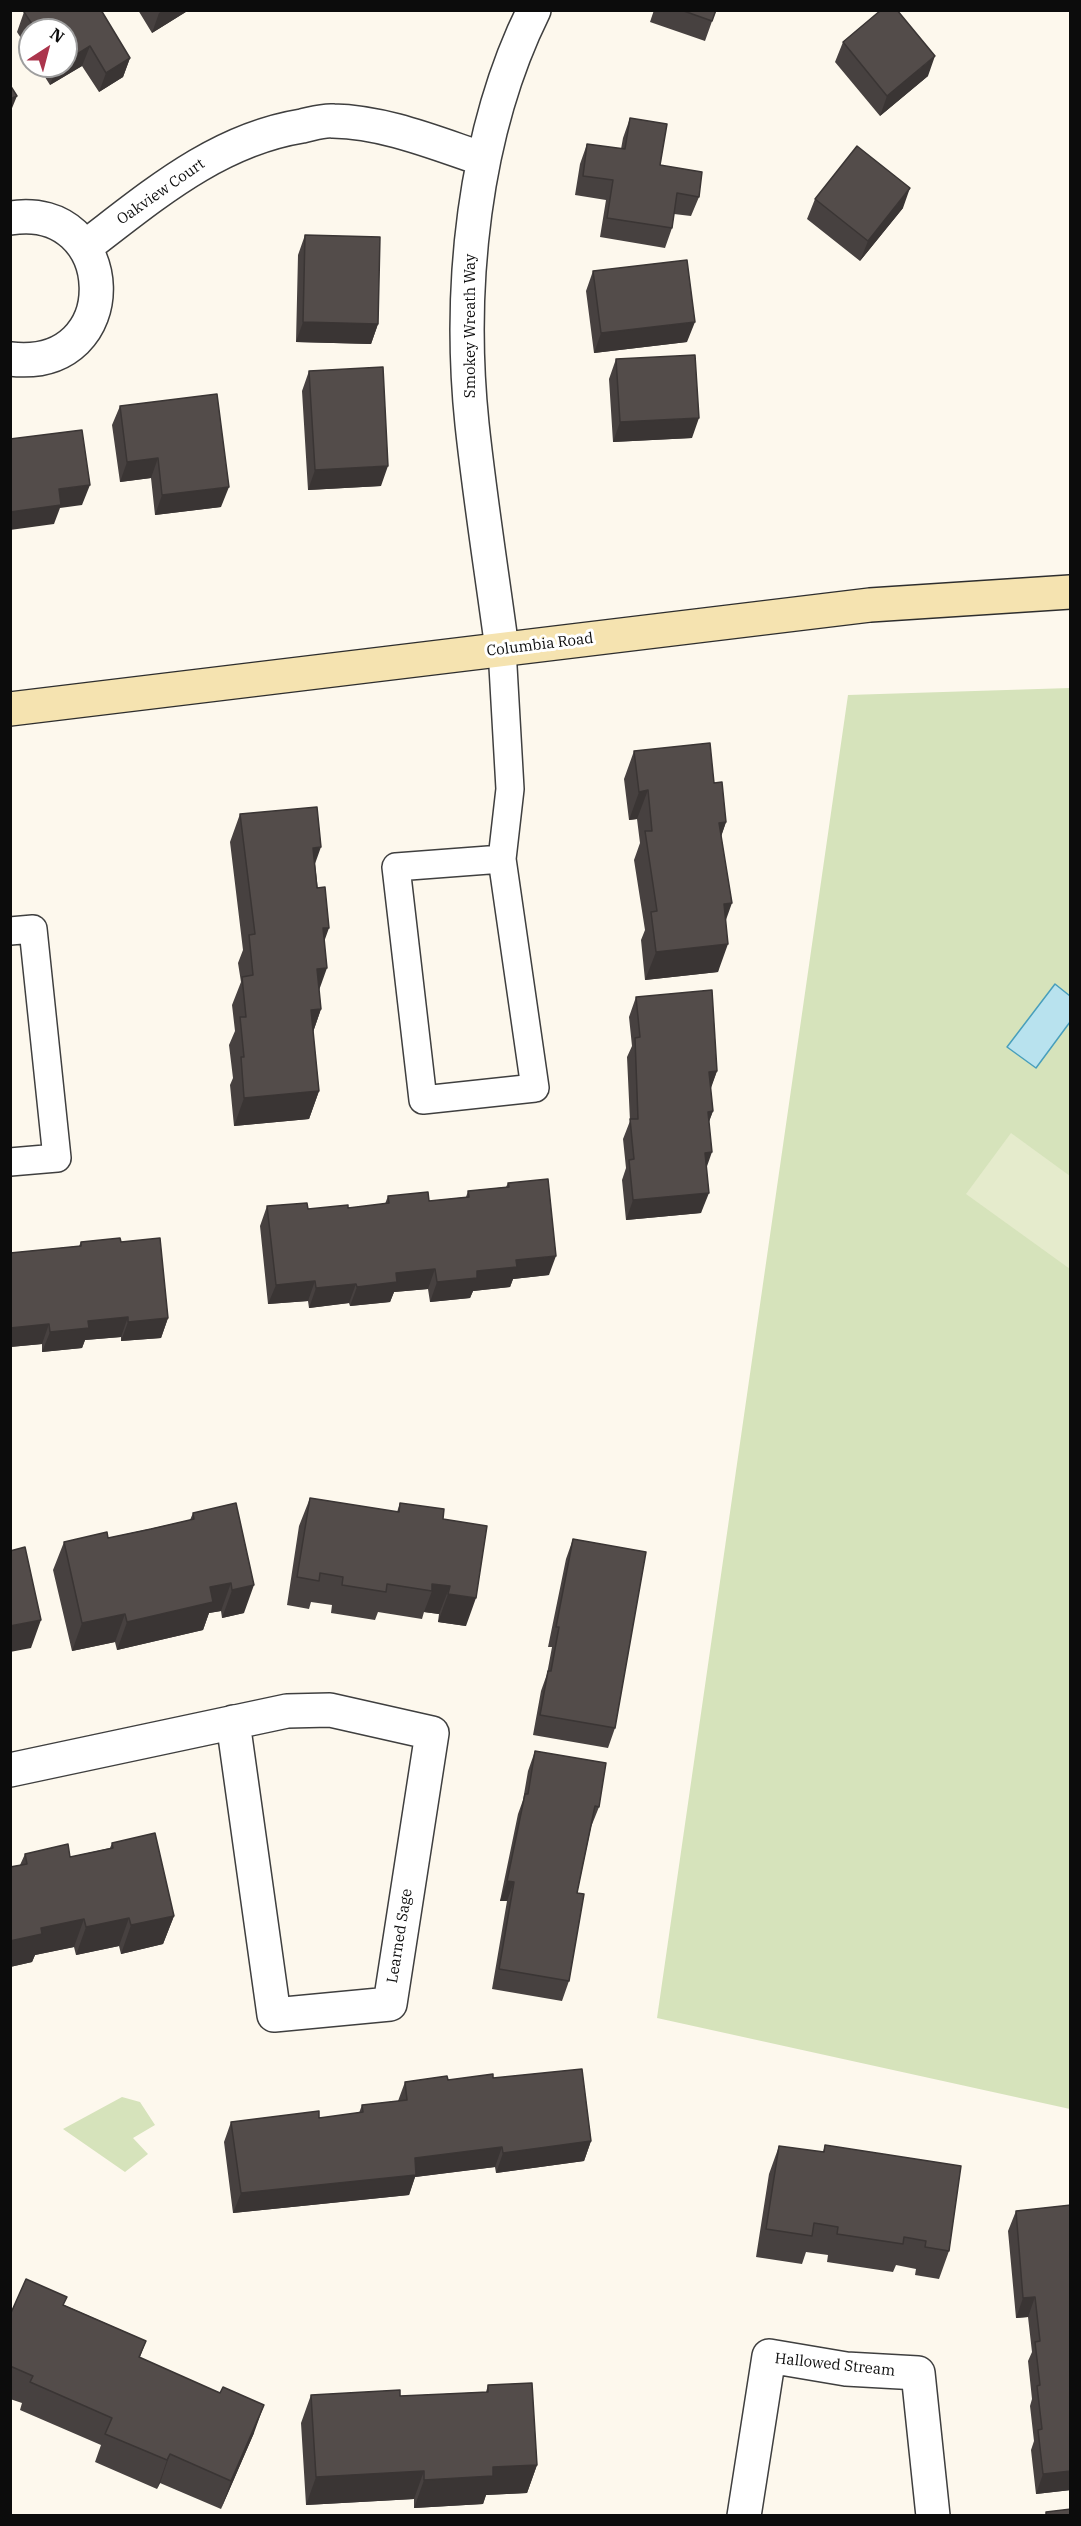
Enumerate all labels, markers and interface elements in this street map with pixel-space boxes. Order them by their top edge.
north arrow [18,18,78,78]
text: N [46,23,68,47]
street label: Oakview Court [114,155,208,229]
street label: Smokey Wreath Way [462,254,480,398]
street label: Columbia Road [486,630,594,660]
street label: Learned Sage [384,1888,416,1984]
street label: Hallowed Stream [774,2350,896,2380]

